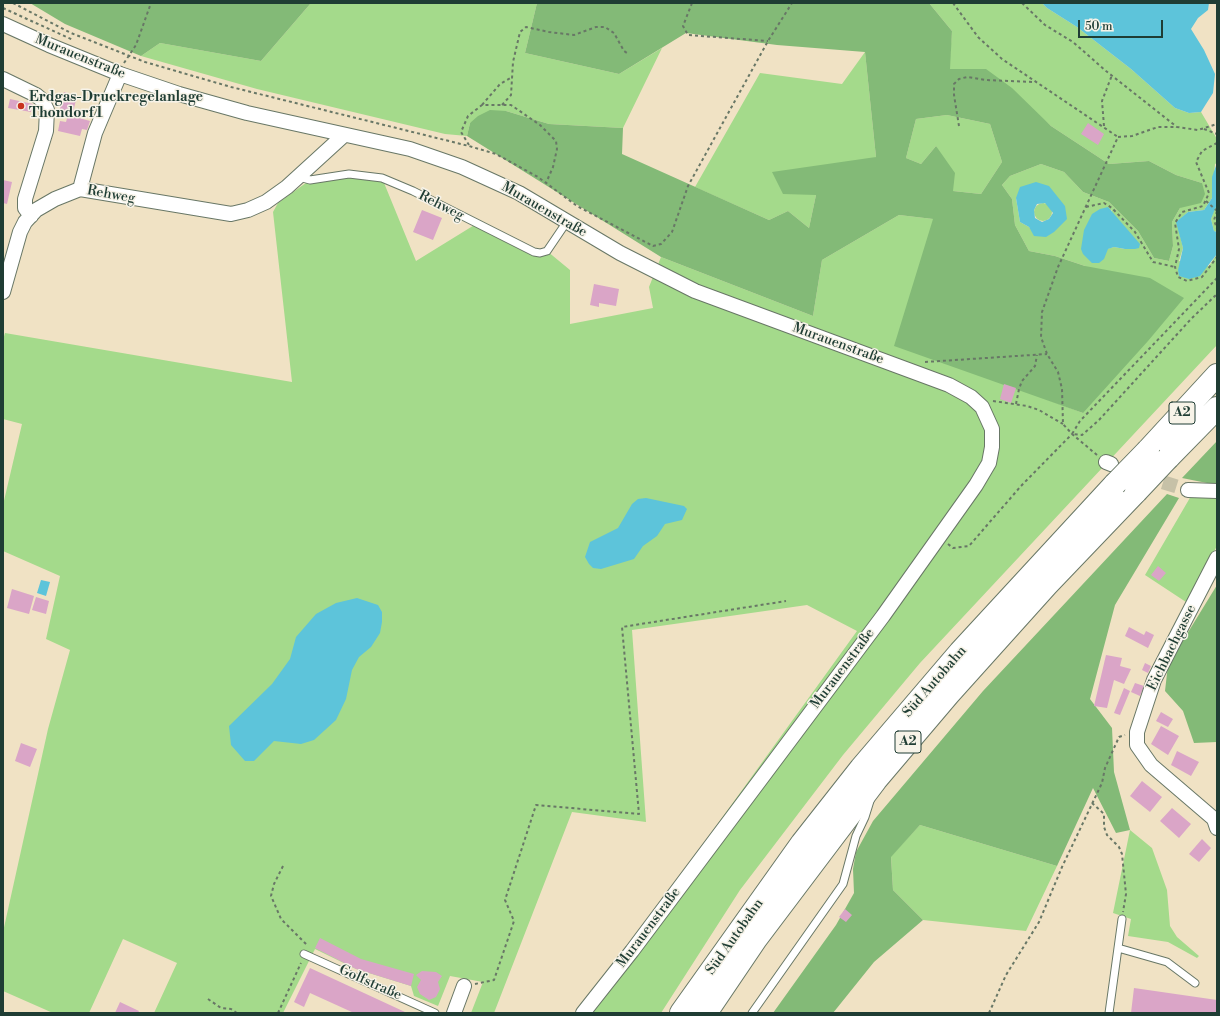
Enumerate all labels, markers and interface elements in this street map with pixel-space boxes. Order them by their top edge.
scale bar [1080,12,1165,38]
text: 50 m [1085,19,1113,34]
street label: Murauenstraße [32,31,128,83]
place label: Erdgas-Druckregelanlage Thondorf 1 [29,90,203,122]
marker: Erdgas-Druckregelanlage Thondorf 1 [16,101,26,111]
street label: Murauenstraße [498,179,590,241]
street label: Rehweg [86,182,136,208]
street label: Rehweg [415,187,467,225]
street label: Murauenstraße [790,320,886,368]
road number: A2 [1169,402,1195,424]
street label: Eichbachgasse [1144,602,1200,694]
street label: Murauenstraße [807,626,879,712]
street label: Süd Autobahn [900,643,970,721]
road number: A2 [895,731,921,753]
street label: Murauenstraße [613,885,685,971]
street label: Süd Autobahn [703,896,767,978]
street label: Golfstraße [336,962,404,1004]

